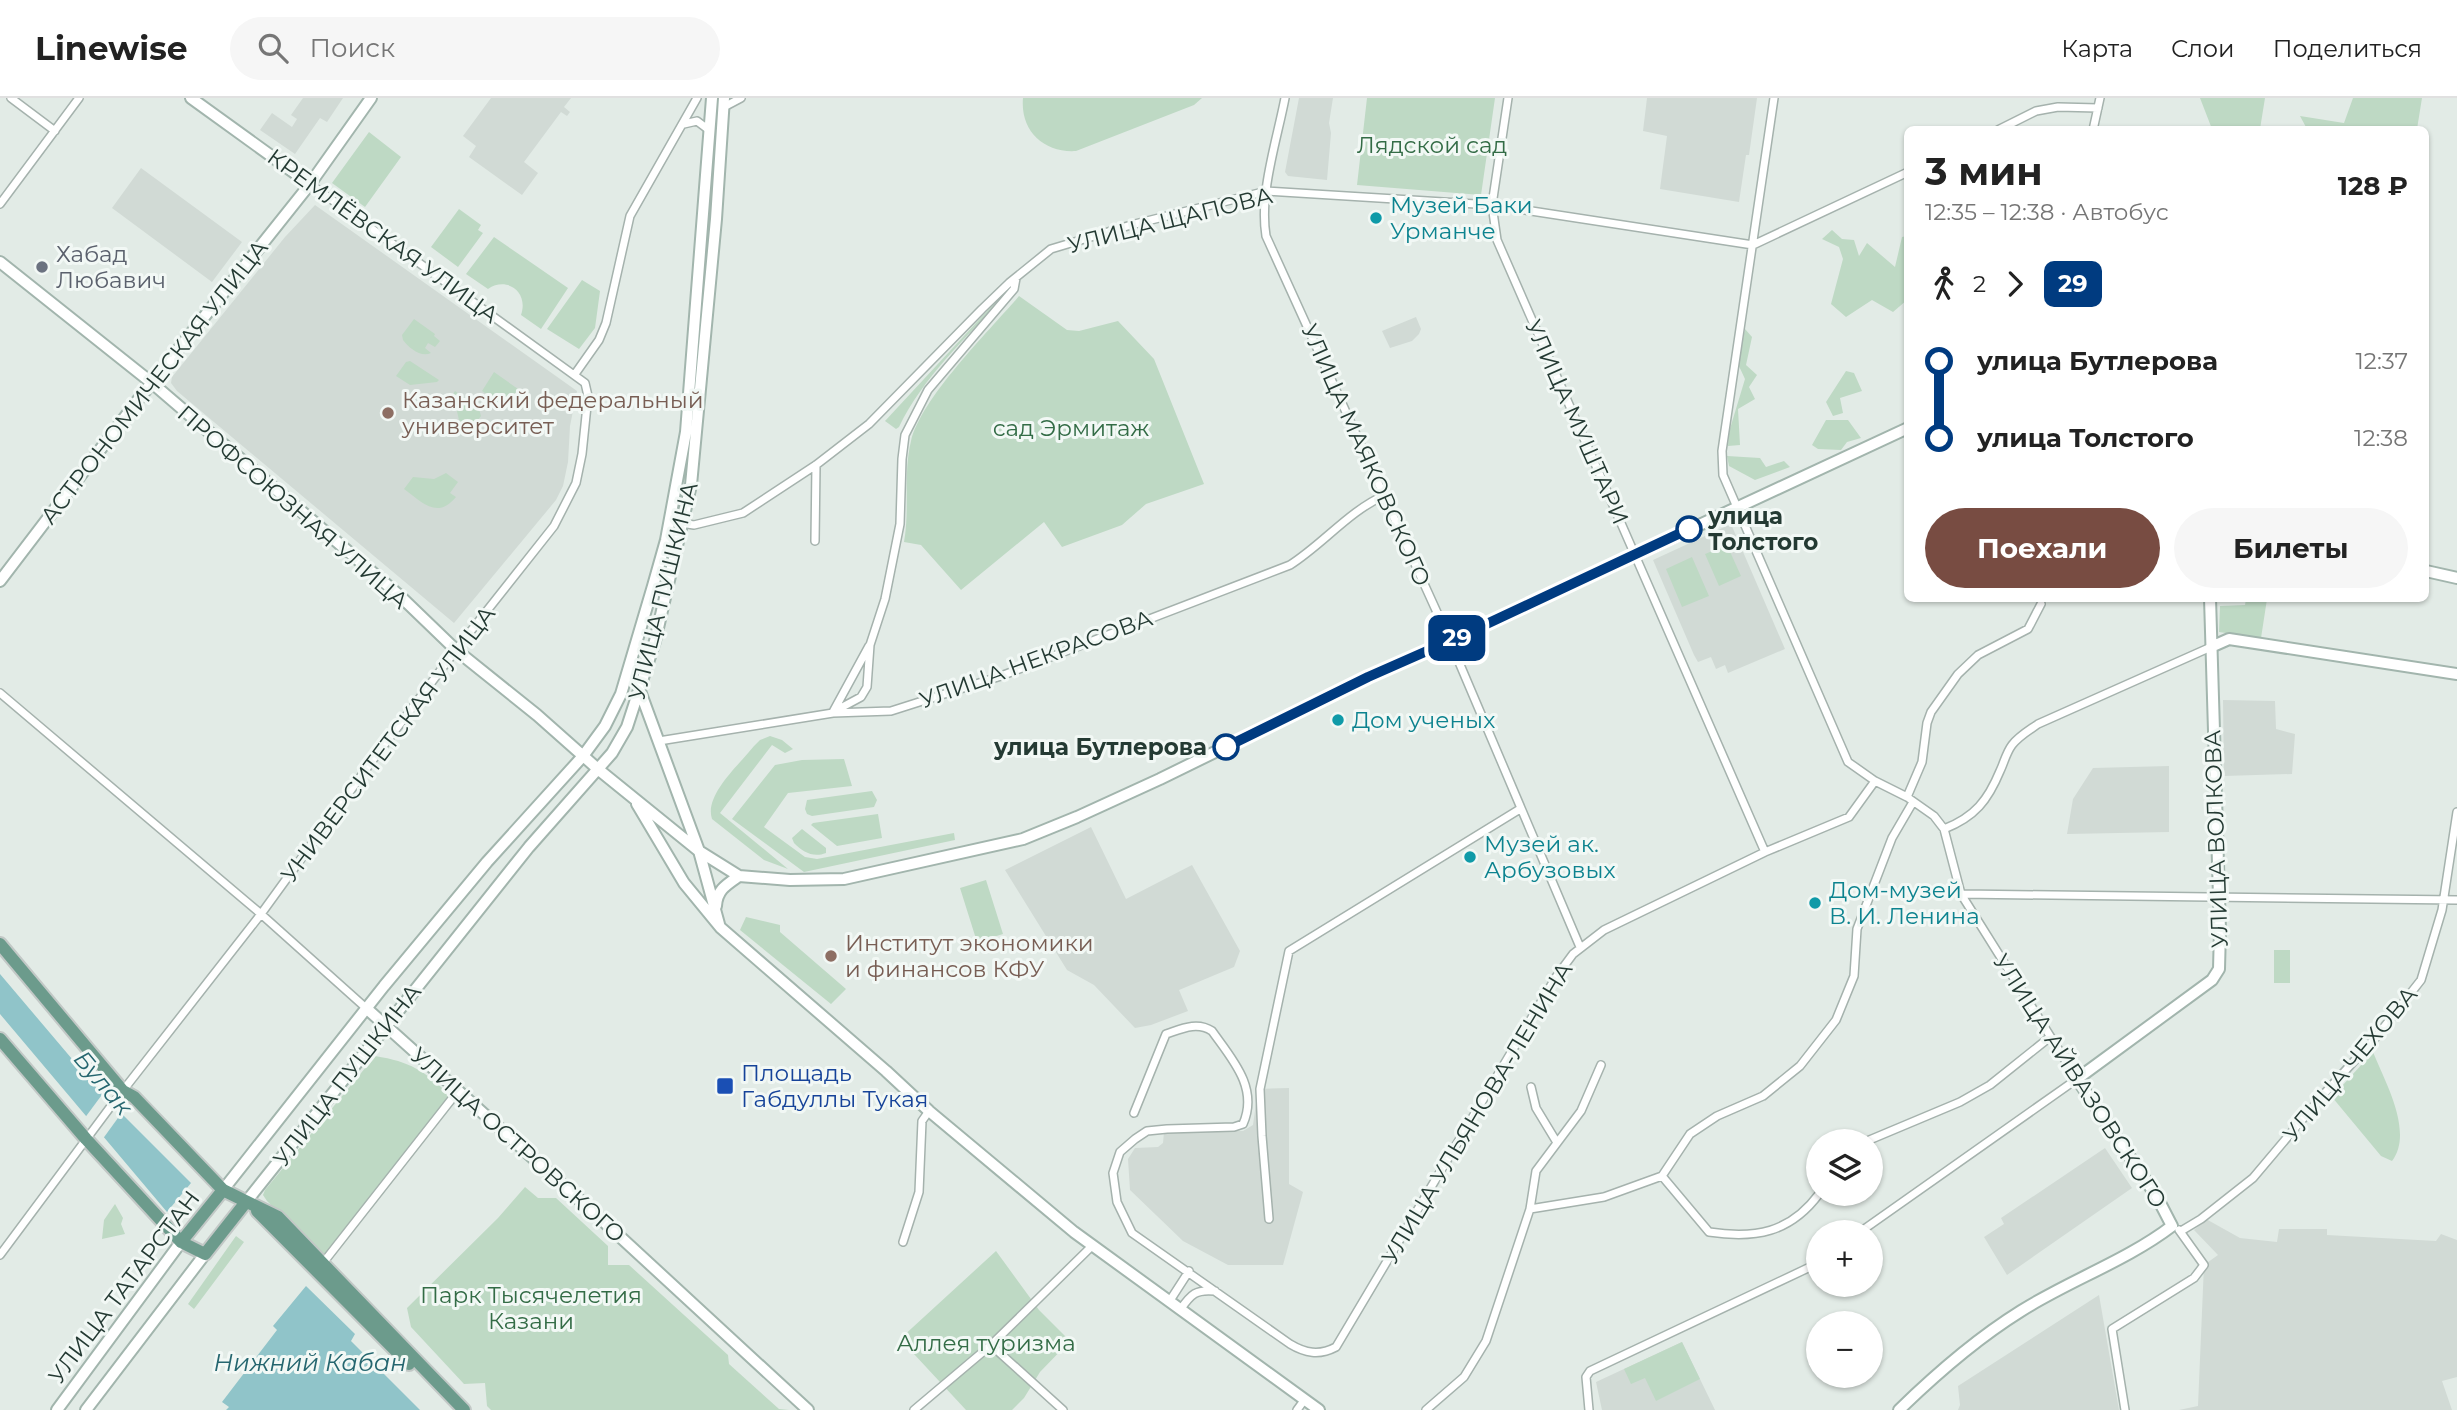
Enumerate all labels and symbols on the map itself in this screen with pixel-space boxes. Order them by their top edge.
park label: Лядской сад [1357,131,1507,159]
street label: КРЕМЛЁВСКАЯ УЛИЦА [262,143,504,329]
street label: УЛИЦА ЩАПОВА [1065,181,1275,259]
place label: Музей Баки Урманче [1390,191,1533,245]
marker: Музей Баки Урманче [1368,210,1384,226]
street label: АСТРОНОМИЧЕСКАЯ УЛИЦА [34,234,274,530]
place label: Хабад Любавич [56,240,166,294]
marker: Хабад Любавич [34,259,50,275]
street label: УЛИЦА МУШТАРИ [1519,315,1635,529]
street label: УЛИЦА МАЯКОВСКОГО [1295,320,1437,590]
place label: Казанский федеральный университет [401,386,704,440]
street label: ПРОФСОЮЗНАЯ УЛИЦА [172,399,414,615]
marker: Казанский федеральный университет [380,405,396,421]
park label: сад Эрмитаж [993,414,1149,442]
street label: УЛИЦА ПУШКИНА [622,479,704,703]
place label: улица Толстого [1707,502,1818,556]
marker: улица Толстого [1676,516,1702,542]
street label: УНИВЕРСИТЕТСКАЯ УЛИЦА [275,600,501,888]
street label: УЛИЦА НЕКРАСОВА [916,604,1156,714]
line badge: 29 [1426,615,1488,661]
place label: Дом ученых [1352,706,1495,734]
marker: Дом ученых [1330,712,1346,728]
street label: УЛИЦА ВОЛКОВА [2198,730,2234,948]
place label: улица Бутлерова [993,733,1207,761]
marker: улица Бутлерова [1213,734,1239,760]
place label: Музей ак. Арбузовых [1484,830,1616,884]
marker: Музей ак. Арбузовых [1462,849,1478,865]
place label: Дом-музей В. И. Ленина [1829,876,1980,930]
marker: Дом-музей В. И. Ленина [1807,895,1823,911]
place label: Институт экономики и финансов КФУ [845,929,1094,983]
marker: Институт экономики и финансов КФУ [823,948,839,964]
street label: УЛИЦА АЙВАЗОВСКОГО [1987,948,2173,1214]
street label: УЛИЦА УЛЬЯНОВА-ЛЕНИНА [1376,957,1578,1269]
street label: УЛИЦА ПУШКИНА [267,978,427,1172]
street label: УЛИЦА ЧЕХОВА [2277,981,2423,1147]
street label: УЛИЦА ОСТРОВСКОГО [405,1041,631,1249]
water label: Булак [68,1044,139,1122]
place label: Площадь Габдуллы Тукая [741,1059,928,1113]
marker: Площадь Габдуллы Тукая [715,1076,735,1096]
street label: УЛИЦА ТАТАРСТАН [42,1185,206,1389]
park label: Парк Тысячелетия Казани [420,1281,642,1335]
park label: Аллея туризма [896,1329,1076,1357]
water label: Нижний Кабан [214,1348,406,1377]

